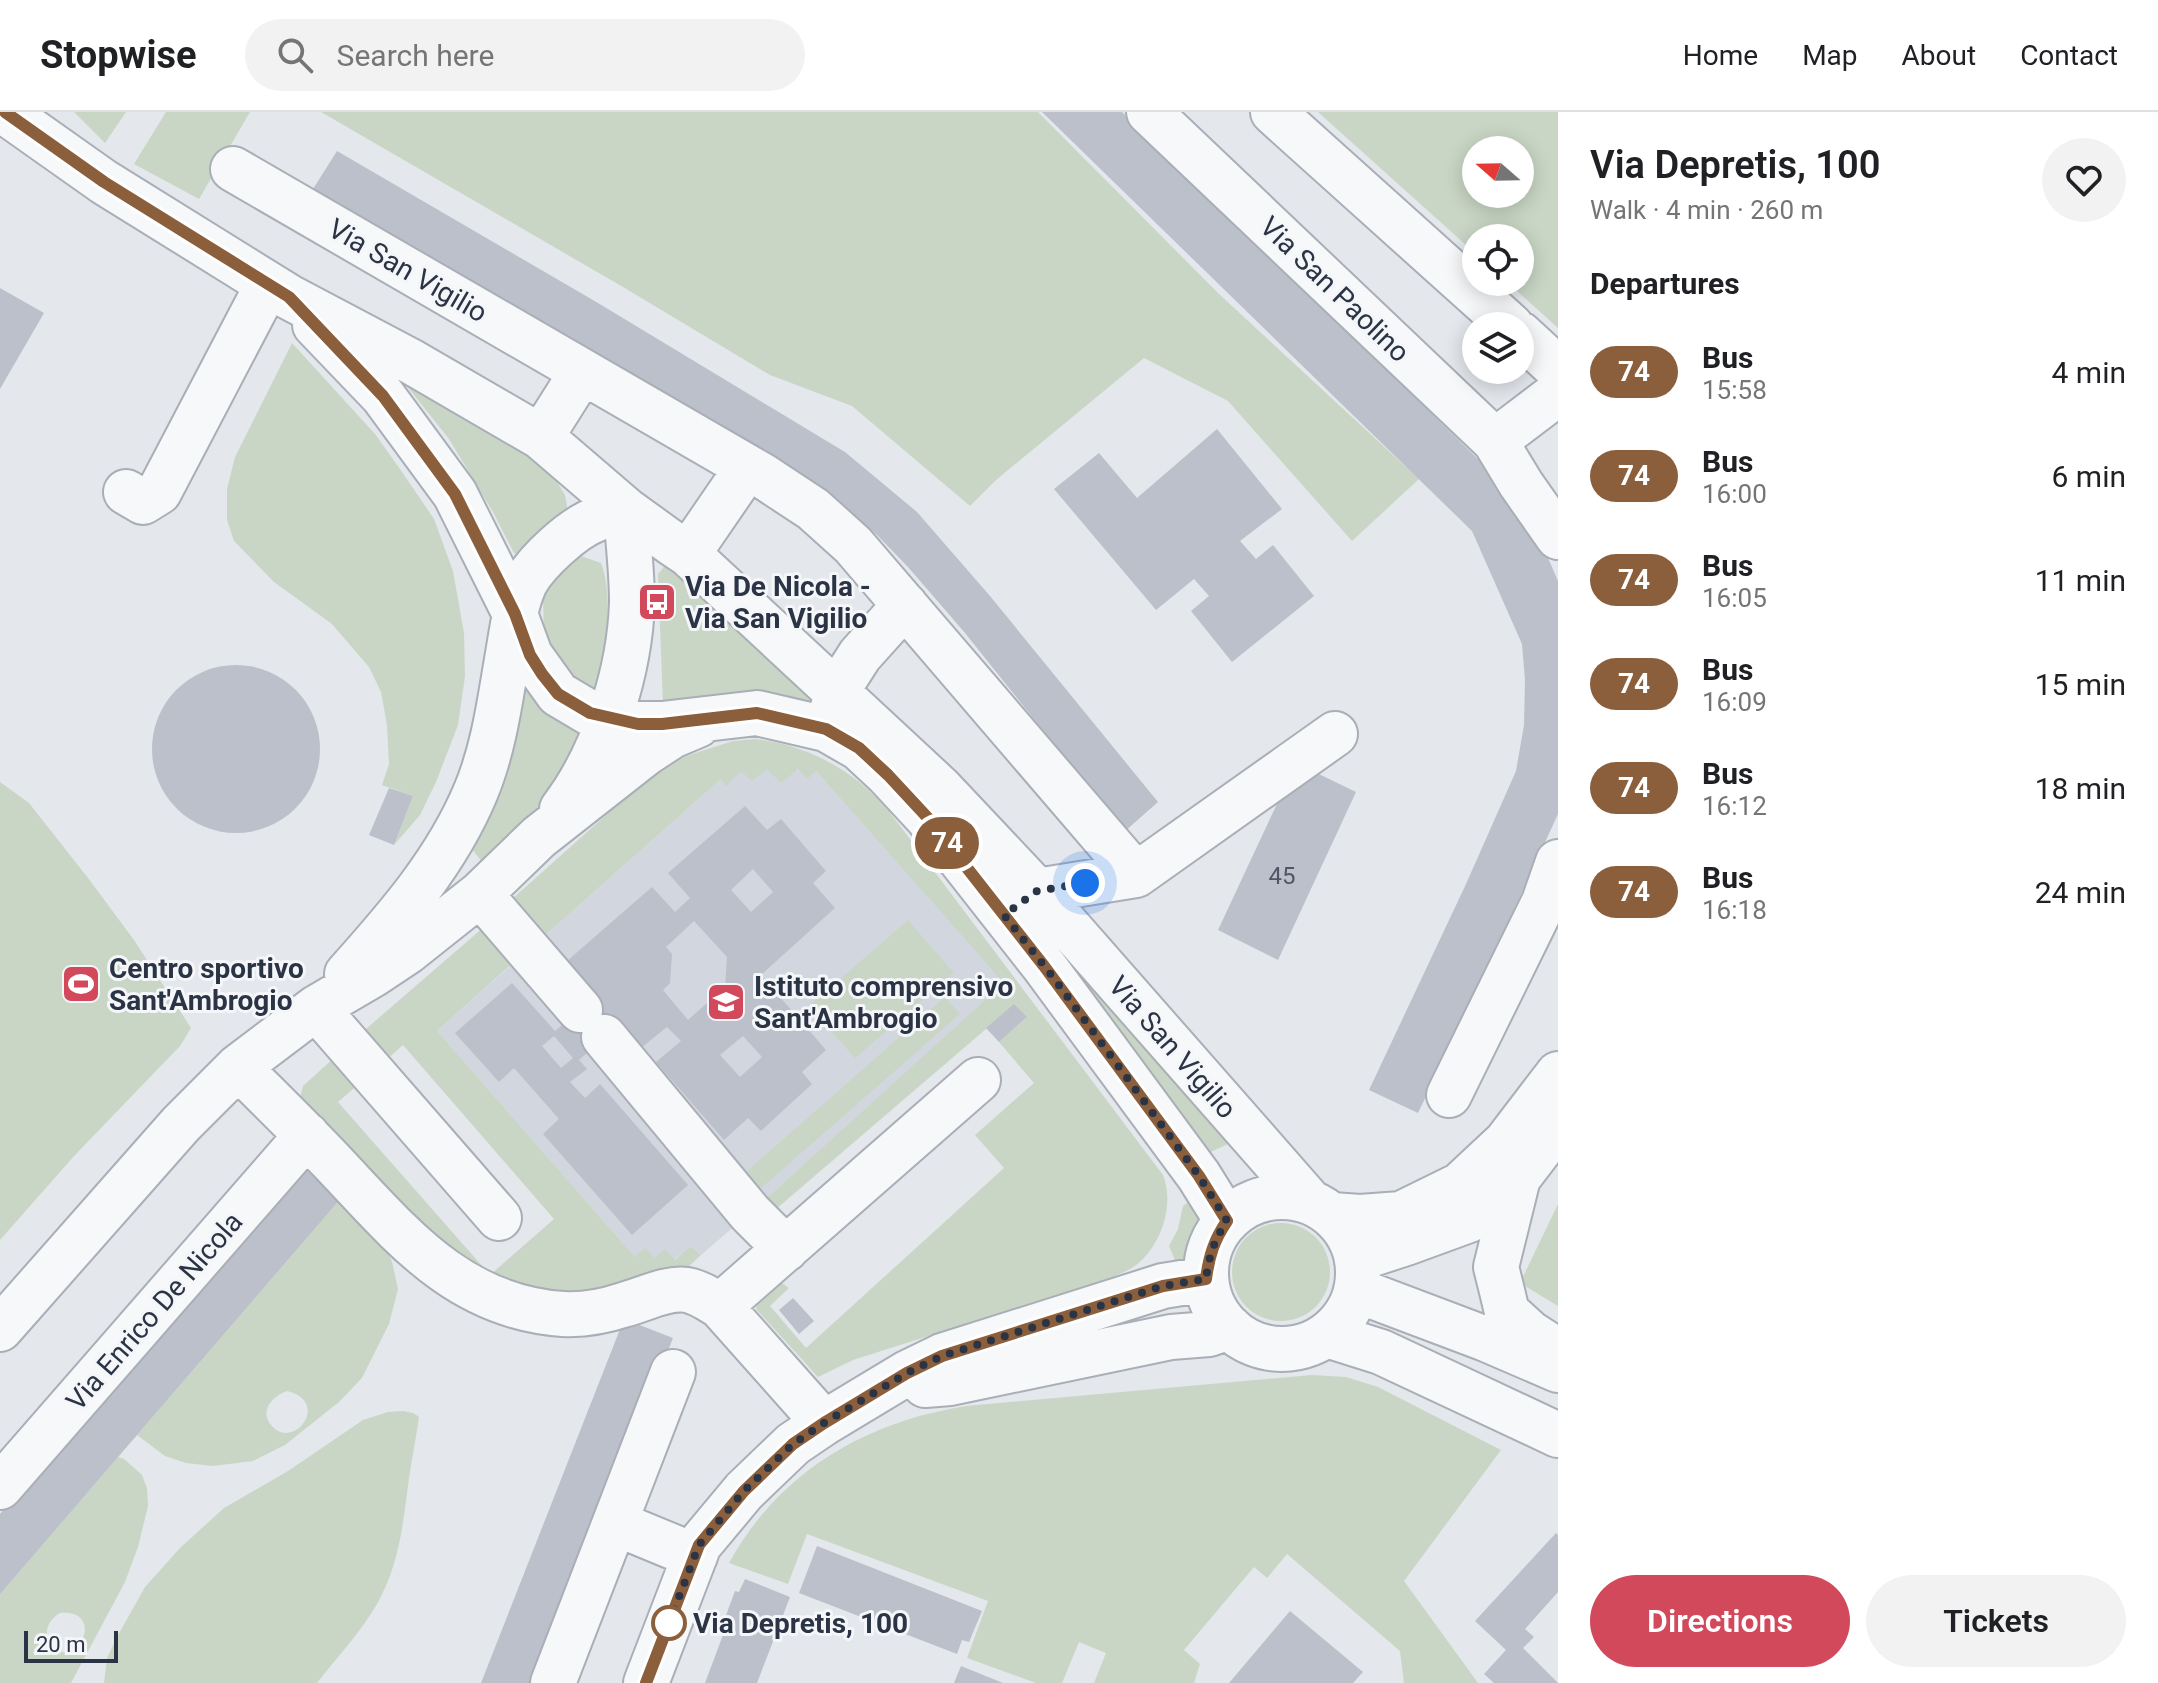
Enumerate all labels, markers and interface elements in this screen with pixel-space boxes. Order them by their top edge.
search box [245,19,805,91]
text: Stopwise [40,33,197,77]
icon: search [273,33,317,77]
text: Search here [337,38,494,73]
text: Home [1683,39,1758,72]
text: Map [1802,39,1858,72]
text: About [1902,39,1976,72]
text: Contact [2020,39,2118,72]
north arrow [1462,136,1534,208]
map controls [1462,136,1534,384]
button: heart [2042,138,2126,222]
text: Via Depretis, 100 [1590,143,1880,187]
text: Walk · 4 min · 260 m [1590,195,1823,225]
street label: Via San Paolino [1253,210,1416,369]
street label: Via San Vigilio [322,212,493,329]
button: locate [1462,224,1534,296]
text: Departures [1590,266,1740,301]
button: layers [1462,312,1534,384]
text: Bus [1702,340,1753,375]
text: 74 [1618,355,1650,388]
text: 4 min [2052,355,2126,390]
text: 15:58 [1702,375,1767,405]
text: Bus [1702,444,1753,479]
text: 74 [1618,459,1650,492]
text: 6 min [2052,459,2126,494]
text: 16:00 [1702,479,1767,509]
text: Bus [1702,548,1753,583]
text: 74 [1618,563,1650,596]
text: 11 min [2035,563,2126,598]
place label: Via De Nicola - Via San Vigilio [685,570,871,635]
bus stop icon: Via De Nicola - Via San Vigilio [636,581,678,623]
text: 16:05 [1702,583,1767,613]
text: Bus [1702,652,1753,687]
text: 74 [1618,667,1650,700]
text: 15 min [2035,667,2126,702]
text: 16:09 [1702,687,1767,717]
text: Bus [1702,756,1753,791]
text: 74 [1618,771,1650,804]
text: 18 min [2035,771,2126,806]
text: 16:12 [1702,791,1767,821]
line badge: 74 [911,817,983,869]
text: 74 [931,826,963,859]
text: Bus [1702,860,1753,895]
house number: 45 [1269,862,1295,890]
your location [1065,863,1105,903]
text: 74 [1618,875,1650,908]
text: 24 min [2035,875,2126,910]
text: 16:18 [1702,895,1767,925]
place label: Centro sportivo Sant'Ambrogio [109,952,304,1017]
sports icon: Centro sportivo Sant'Ambrogio [60,963,102,1005]
street label: Via San Vigilio [1102,969,1243,1125]
place label: Istituto comprensivo Sant'Ambrogio [754,970,1013,1035]
school or university icon: Istituto comprensivo Sant'Ambrogio [705,981,747,1023]
street label: Via Enrico De Nicola [59,1206,249,1417]
button: Directions [1590,1575,1850,1667]
button: Tickets [1866,1575,2126,1667]
marker: Via Depretis, 100 [652,1606,686,1640]
place label: Via Depretis, 100 [693,1607,908,1640]
scale bar [24,1627,118,1663]
text: 20 m [36,1632,85,1657]

